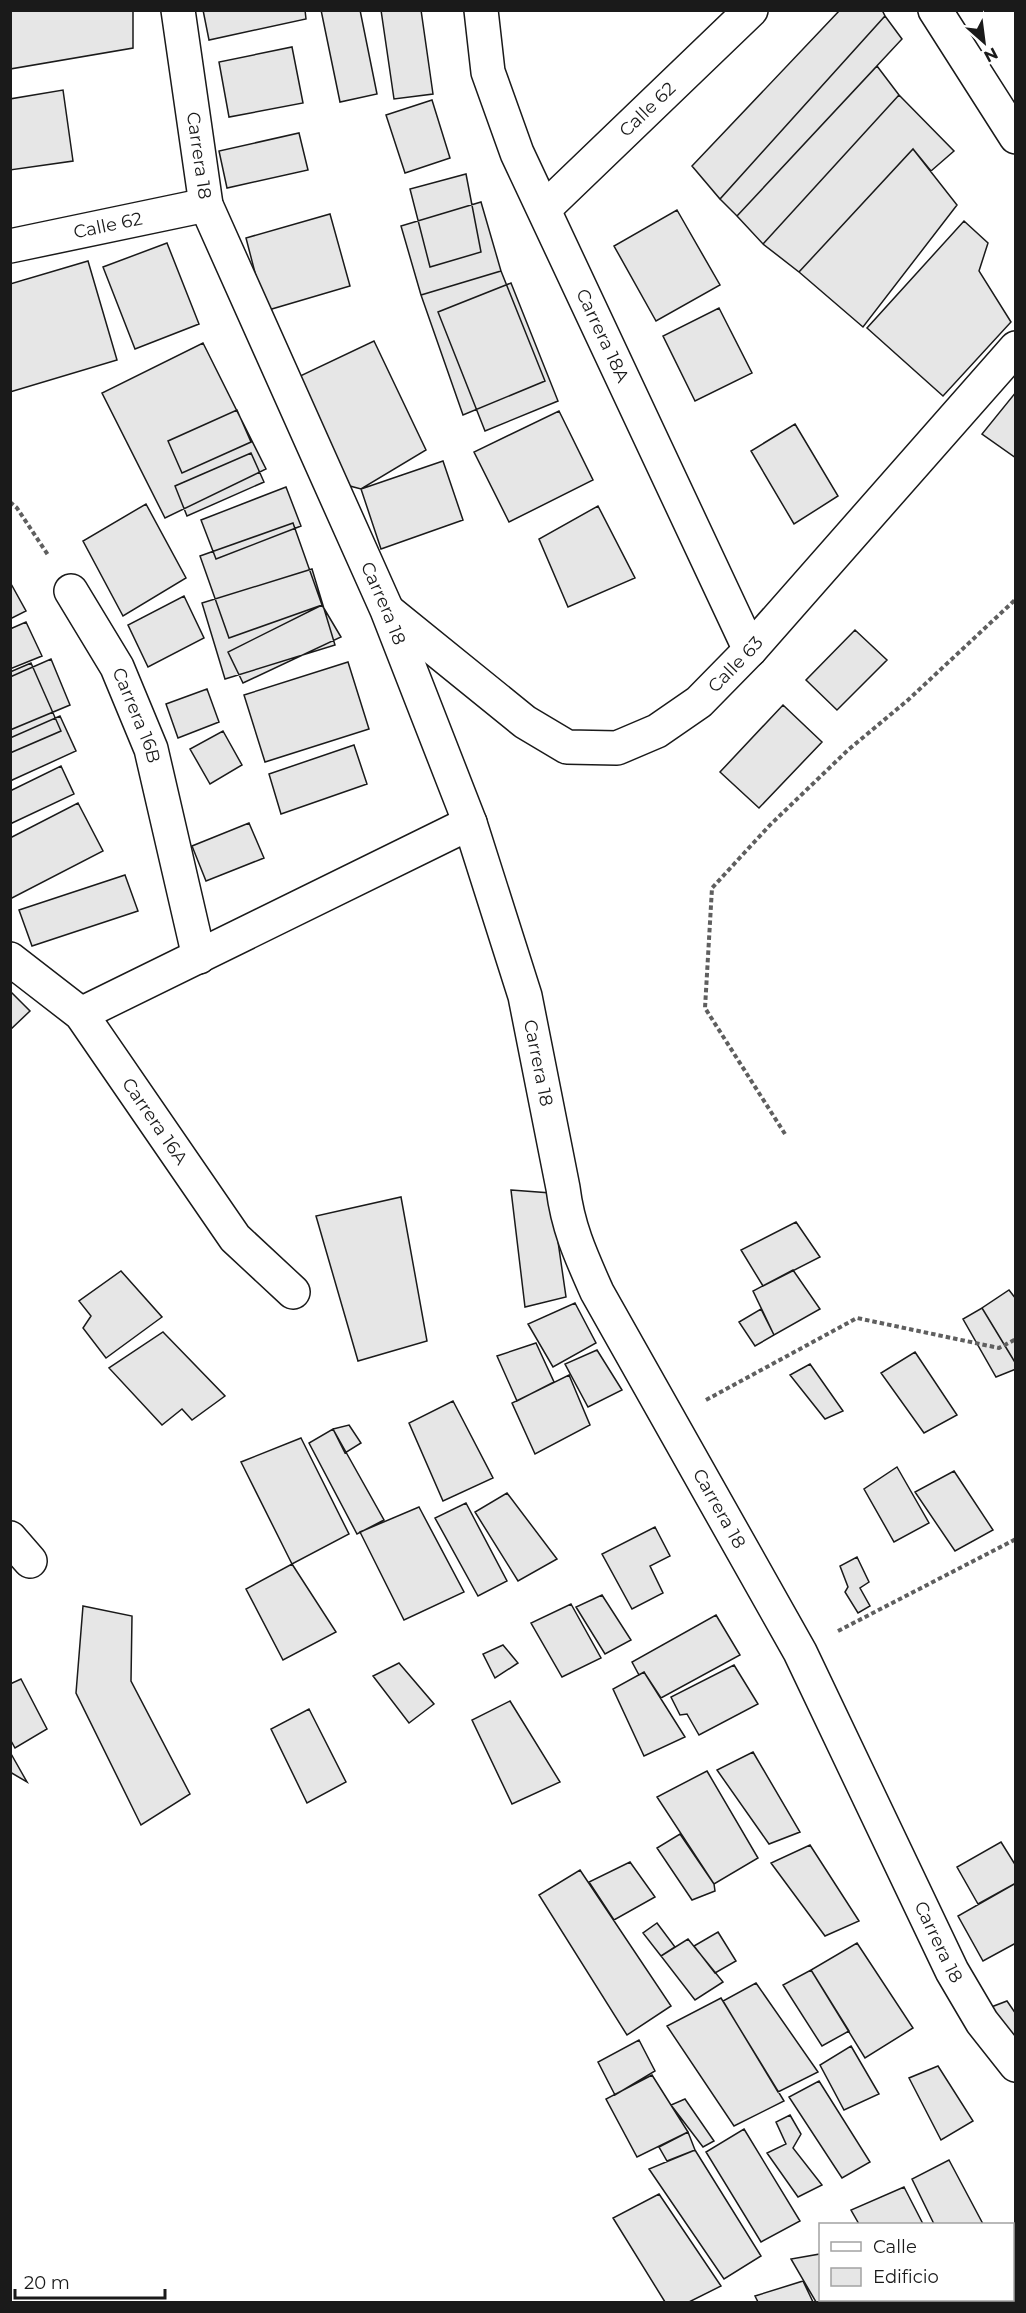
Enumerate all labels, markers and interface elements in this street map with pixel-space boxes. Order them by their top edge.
north arrow [954,12,1014,72]
text: N [981,43,1001,66]
street label: Calle 62 [615,78,680,142]
street label: Carrera 18 [182,110,216,201]
street label: Calle 62 [72,208,144,243]
street label: Carrera 18A [571,285,634,386]
street label: Carrera 18 [356,558,410,648]
street label: Calle 63 [703,632,768,697]
street label: Carrera 16B [107,664,165,765]
street label: Carrera 18 [519,1018,558,1108]
street label: Carrera 16A [117,1074,192,1169]
street label: Carrera 18 [688,1465,750,1552]
street label: Carrera 18 [909,1898,968,1987]
legend [819,2223,1014,2301]
text: Calle [873,2236,917,2258]
scale bar [15,2262,165,2300]
text: Edificio [873,2266,939,2288]
text: 20 m [24,2272,70,2294]

